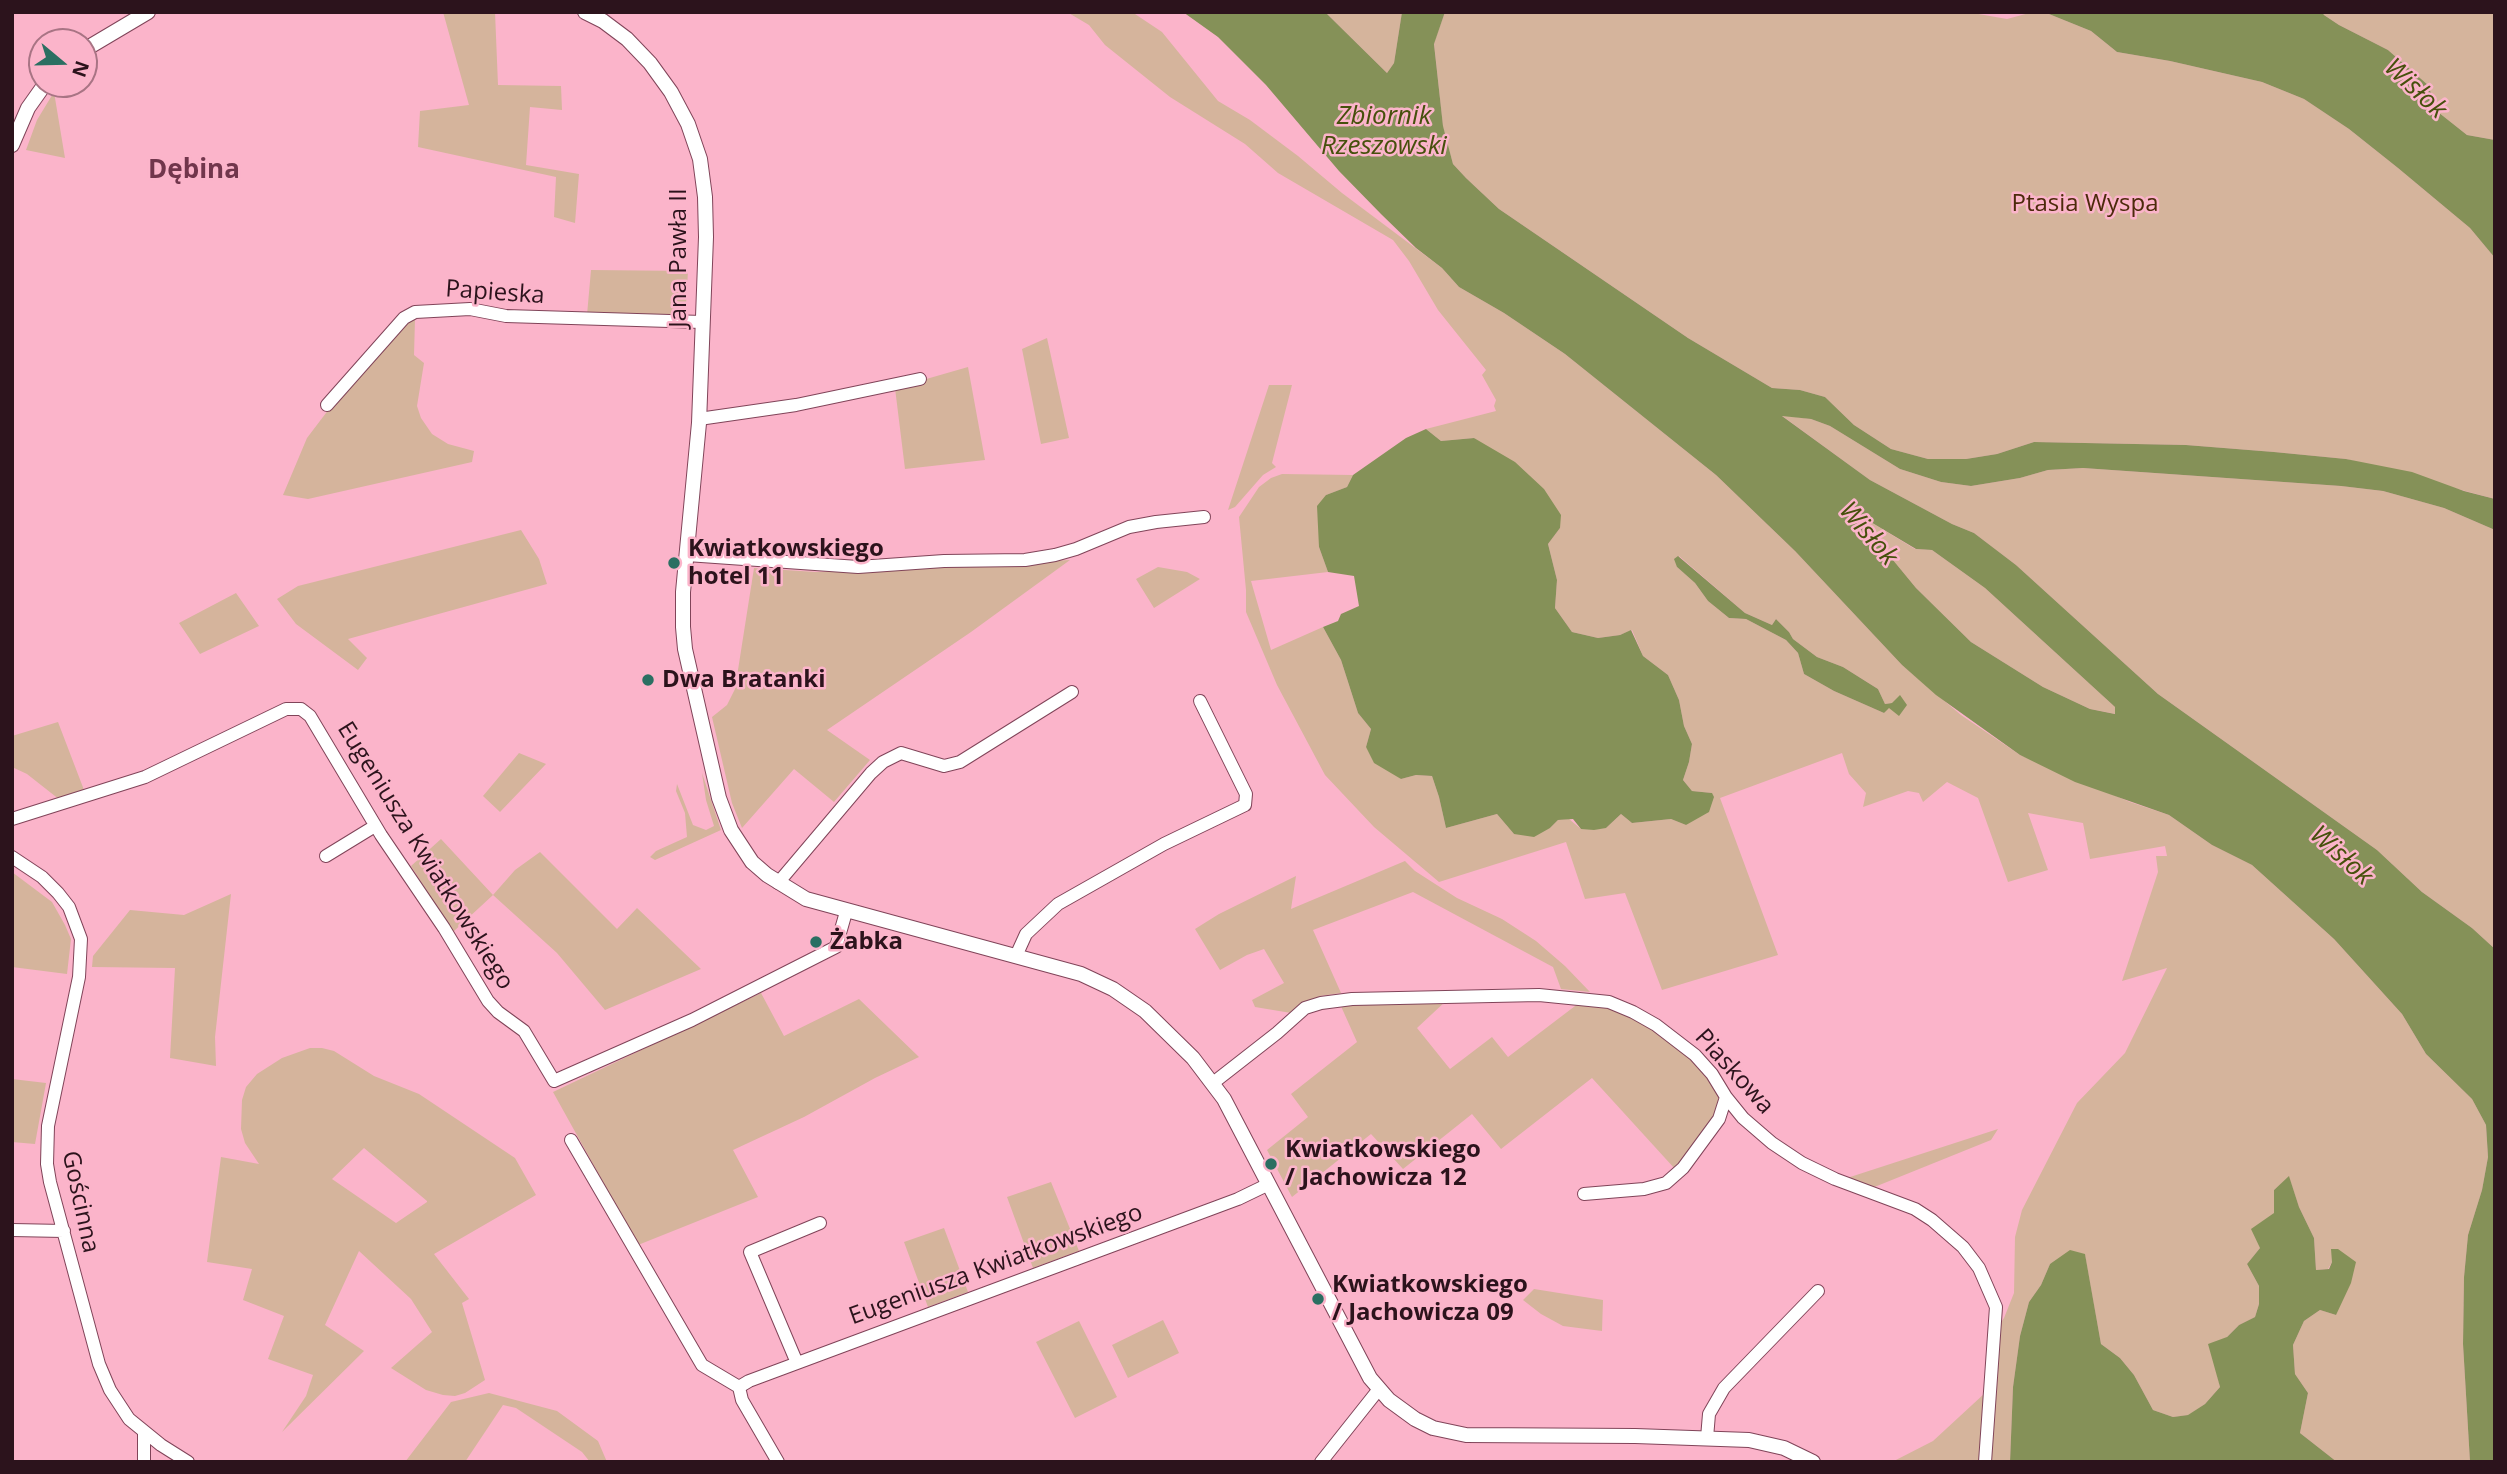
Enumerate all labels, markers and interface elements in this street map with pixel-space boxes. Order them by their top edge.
north arrow [28,28,98,98]
water label: Wisłok [2377,52,2453,126]
text: N [66,58,96,81]
water label: Zbiornik Rzeszowski [1321,101,1447,162]
district label: Dębina [148,155,240,187]
street label: Jana Pawła II [665,188,693,328]
park label: Ptasia Wyspa [2011,190,2159,218]
street label: Papieska [444,275,546,311]
water label: Wisłok [1832,496,1904,572]
place label: Kwiatkowskiego hotel 11 [688,535,884,591]
marker: Kwiatkowskiego hotel 11 [666,555,682,571]
place label: Dwa Bratanki [662,666,825,694]
marker: Dwa Bratanki [640,672,656,688]
street label: Eugeniusza Kwiatkowskiego [331,717,519,995]
water label: Wisłok [2303,820,2379,892]
place label: Żabka [830,928,903,956]
marker: Żabka [808,934,824,950]
street label: Piaskowa [1688,1024,1780,1120]
place label: Kwiatkowskiego / Jachowicza 12 [1285,1136,1481,1192]
street label: Gościnna [55,1148,105,1256]
marker: Kwiatkowskiego / Jachowicza 12 [1263,1156,1279,1172]
street label: Eugeniusza Kwiatkowskiego [845,1198,1147,1332]
place label: Kwiatkowskiego / Jachowicza 09 [1332,1271,1528,1327]
marker: Kwiatkowskiego / Jachowicza 09 [1310,1291,1326,1307]

